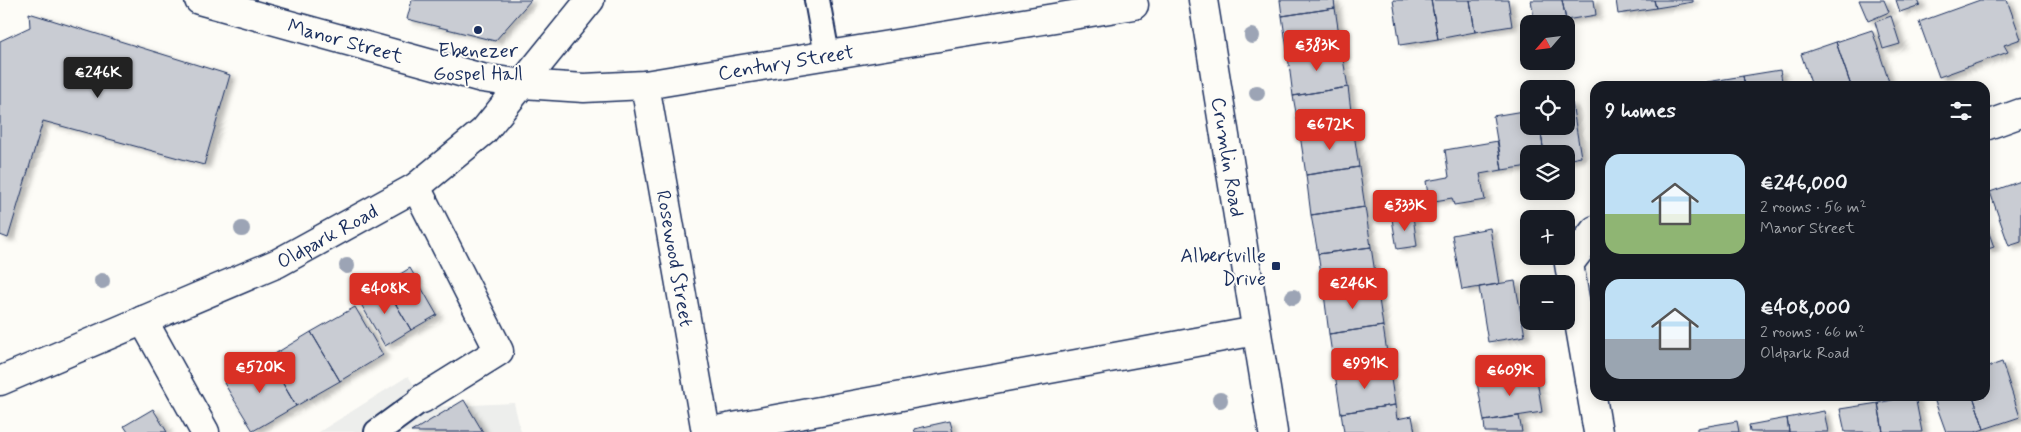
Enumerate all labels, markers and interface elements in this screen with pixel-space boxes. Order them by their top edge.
street label: Manor Street [284,13,406,71]
north arrow [1520,15,1575,70]
map controls [1520,15,1575,330]
marker: Ebenezer Gospel Hall [472,24,484,36]
pin: €383K [1282,30,1352,72]
text: €383K [1295,35,1339,56]
place label: Ebenezer Gospel Hall [433,38,523,88]
street label: Century Street [716,39,856,88]
pin: €246K [63,56,133,99]
text: €246K [75,62,121,83]
button: locate [1520,80,1575,135]
street label: Crumlin Road [1204,95,1250,219]
text: 9 homes [1605,97,1676,125]
icon: filters [1947,97,1975,125]
pin: €672K [1295,108,1365,151]
text: €672K [1306,114,1354,135]
button: layers [1520,145,1575,200]
text: €246,000 [1760,169,1848,197]
icon: home [1645,174,1705,234]
street label: Rosewood Street [649,188,699,329]
pin: €333K [1370,190,1440,232]
text: €333K [1384,195,1426,216]
text: 2 rooms · 56 m² [1760,197,1867,218]
street label: Oldpark Road [272,199,383,276]
button: + [1520,210,1575,265]
text: Manor Street [1760,218,1855,239]
place label: Albertville Drive [1180,243,1266,293]
marker: Albertville Drive [1270,260,1282,272]
pin: €246K [1318,268,1388,310]
pin: €408K [350,272,420,315]
text: €246K [1330,273,1376,294]
button: − [1520,275,1575,330]
text: €408K [361,278,409,299]
text: €408,000 [1760,294,1850,322]
icon: home [1645,299,1705,359]
text: 2 rooms · 66 m² [1760,322,1865,343]
text: Oldpark Road [1760,343,1849,364]
pin: €991K [1330,348,1400,390]
pin: €520K [225,352,295,394]
text: €991K [1342,353,1388,374]
pin: €609K [1475,354,1545,397]
text: €520K [235,357,285,378]
text: €609K [1486,360,1534,381]

